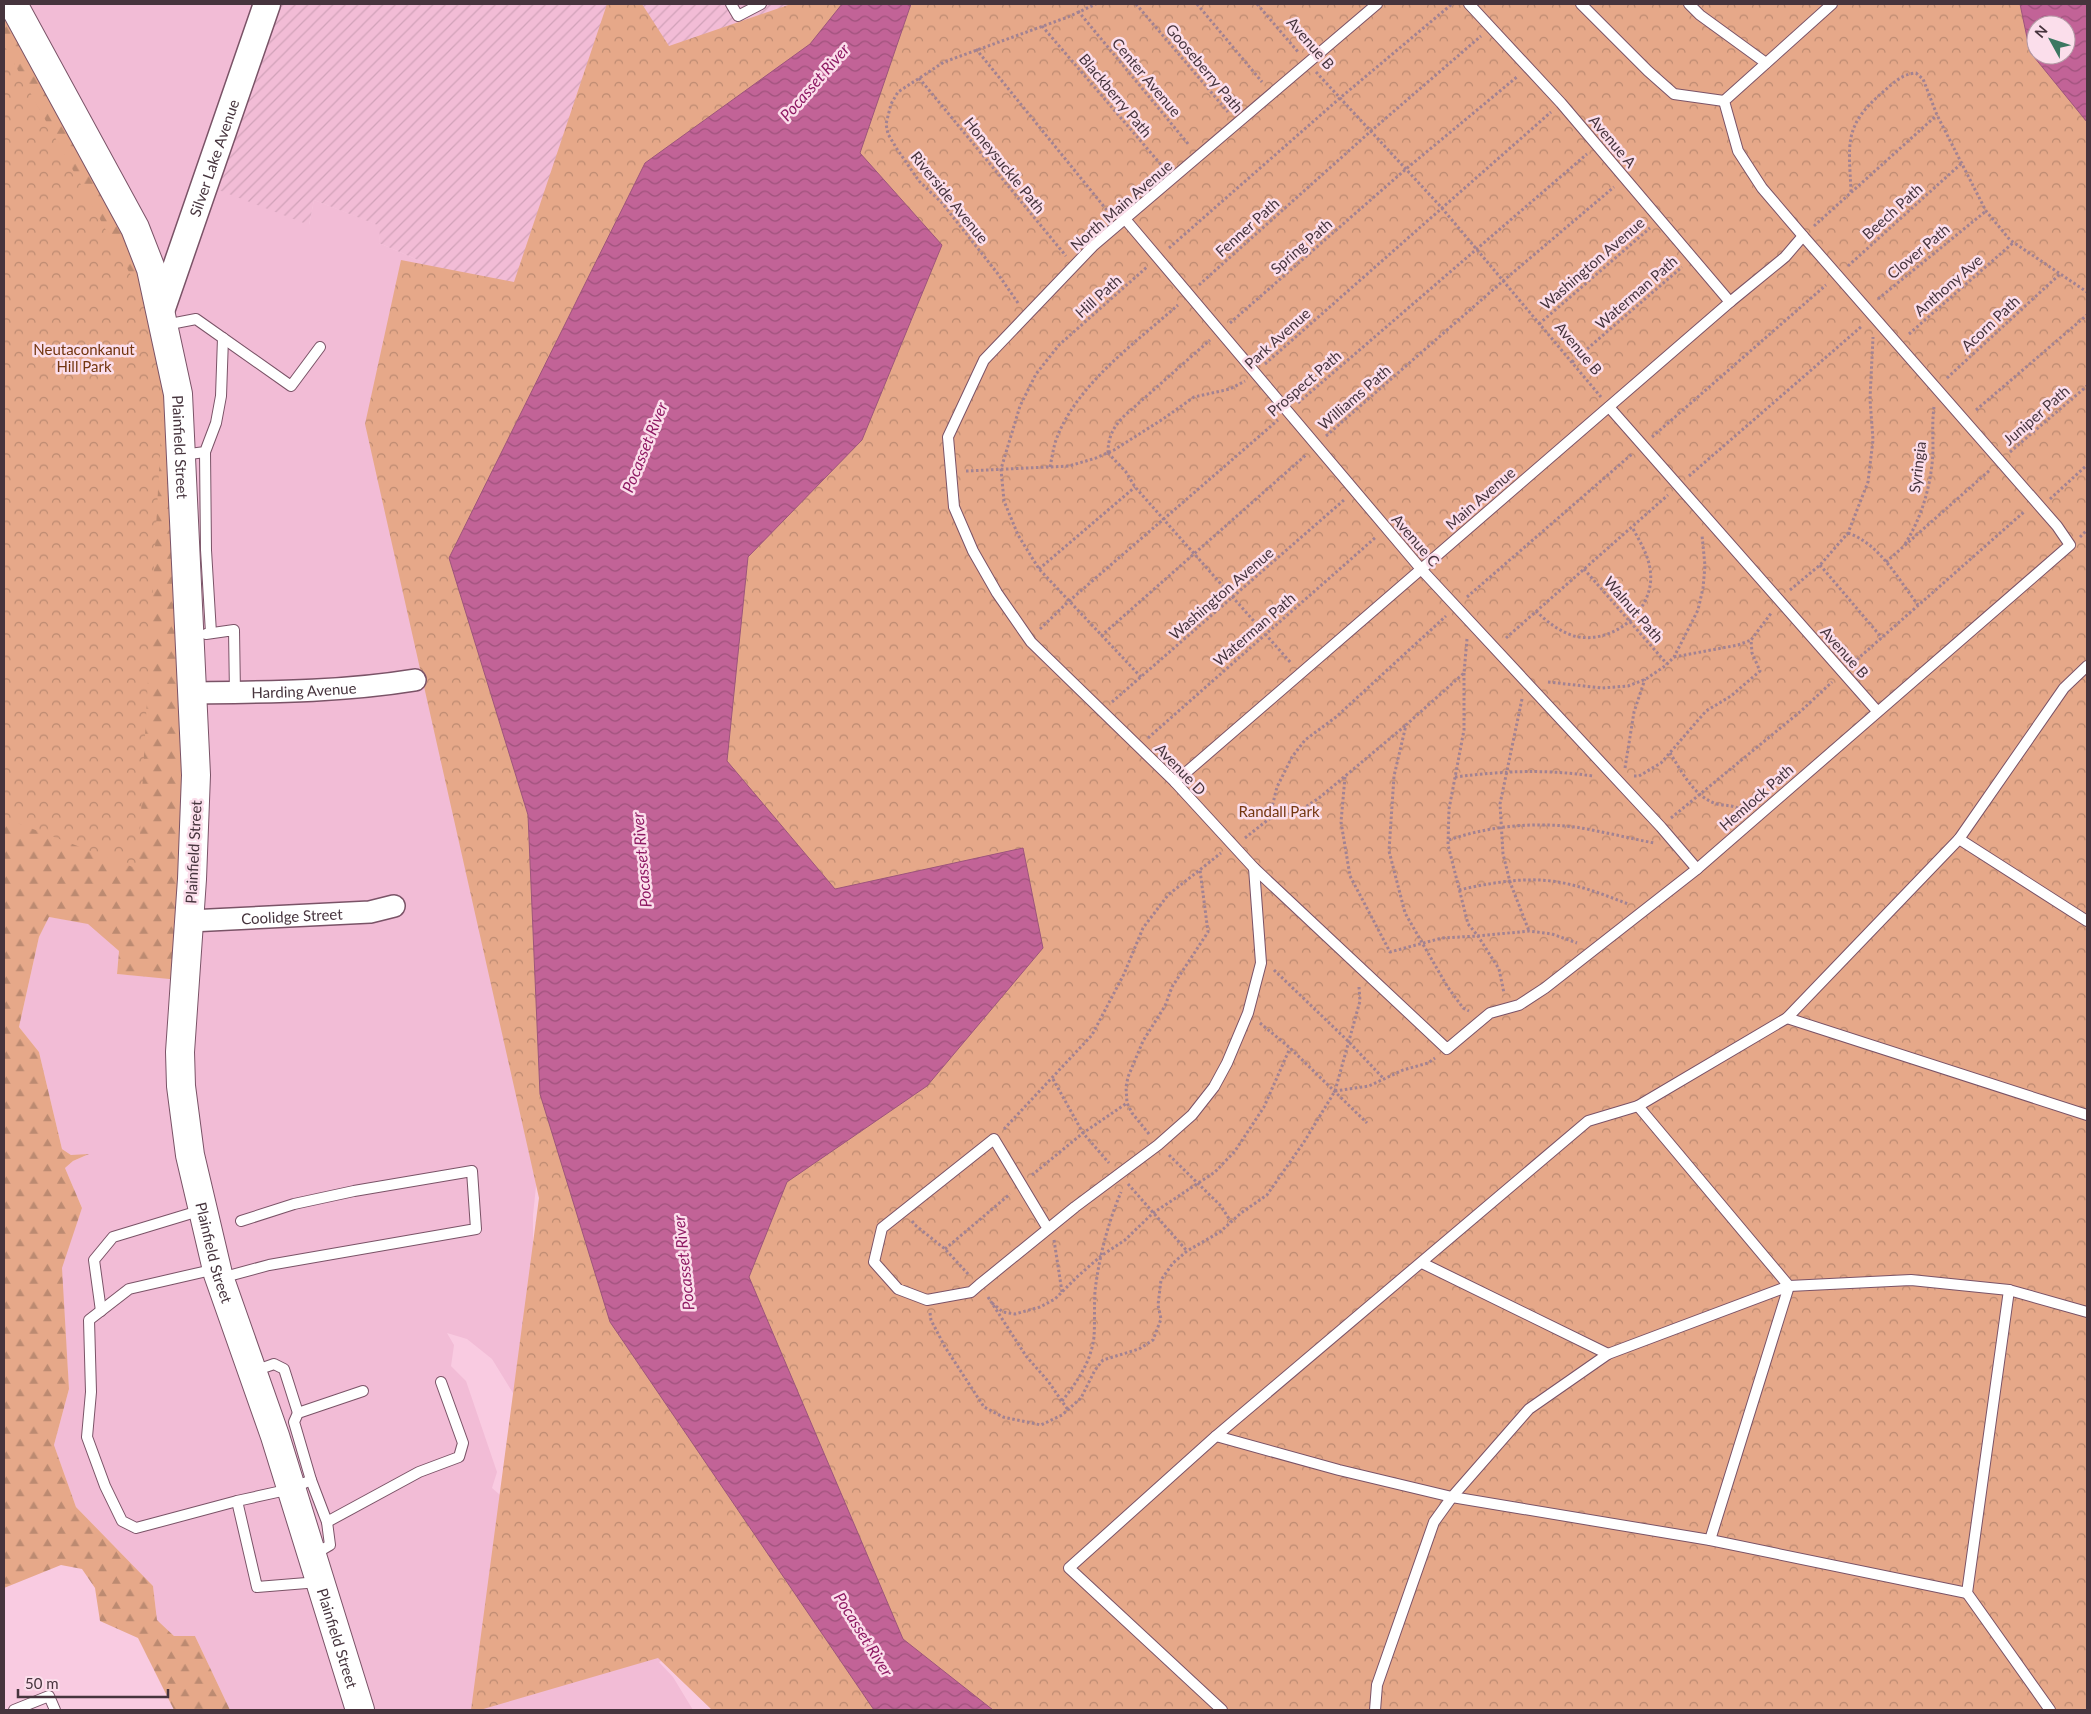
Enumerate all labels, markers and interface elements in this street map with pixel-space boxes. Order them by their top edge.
street label: Avenue B [1283,13,1339,73]
north arrow [2026,15,2076,65]
street label: Gooseberry Path [1163,20,1247,116]
text: N [2031,22,2051,41]
street label: Center Avenue [1109,34,1185,120]
water label: Pocasset River [775,39,853,124]
street label: Blackberry Path [1076,50,1156,140]
street label: Silver Lake Avenue [185,97,242,219]
street label: Avenue A [1586,111,1641,172]
street label: Honeysuckle Path [961,113,1049,217]
street label: Riverside Avenue [907,147,993,247]
street label: North Main Avenue [1066,156,1176,254]
street label: Beech Path [1858,179,1926,243]
street label: Fenner Path [1212,194,1282,260]
street label: Washington Avenue [1536,213,1648,313]
street label: Spring Path [1267,214,1335,278]
street label: Clover Path [1883,220,1953,282]
street label: Anthony Ave [1910,250,1986,320]
street label: Waterman Path [1591,252,1681,332]
street label: Hill Path [1071,271,1125,321]
street label: Acorn Path [1957,292,2023,354]
street label: Park Avenue [1240,304,1314,372]
street label: Avenue B [1552,318,1606,378]
park label: Neutaconkanut Hill Park [33,340,135,375]
street label: Prospect Path [1264,346,1344,420]
street label: Williams Path [1314,361,1394,433]
street label: Juniper Path [1999,381,2073,449]
street label: Plainfield Street [169,395,192,500]
water label: Pocasset River [617,399,671,495]
street label: Syringia [1905,440,1929,494]
street label: Main Avenue [1442,463,1518,533]
street label: Avenue C [1388,510,1444,570]
street label: Washington Avenue [1165,543,1277,643]
street label: Walnut Path [1600,572,1668,646]
street label: Waterman Path [1209,589,1299,669]
street label: Avenue B [1817,622,1873,682]
street label: Harding Avenue [251,678,357,701]
street label: Avenue D [1152,739,1210,799]
street label: Hemlock Path [1715,760,1797,834]
street label: Plainfield Street [181,799,205,904]
park label: Randall Park [1238,802,1320,820]
water label: Pocasset River [627,811,655,908]
street label: Coolidge Street [241,904,344,927]
street label: Plainfield Street [192,1200,237,1306]
water label: Pocasset River [669,1214,697,1312]
street label: Plainfield Street [314,1586,362,1691]
water label: Pocasset River [831,1588,898,1680]
scale bar [18,1666,168,1698]
text: 50 m [25,1674,59,1692]

